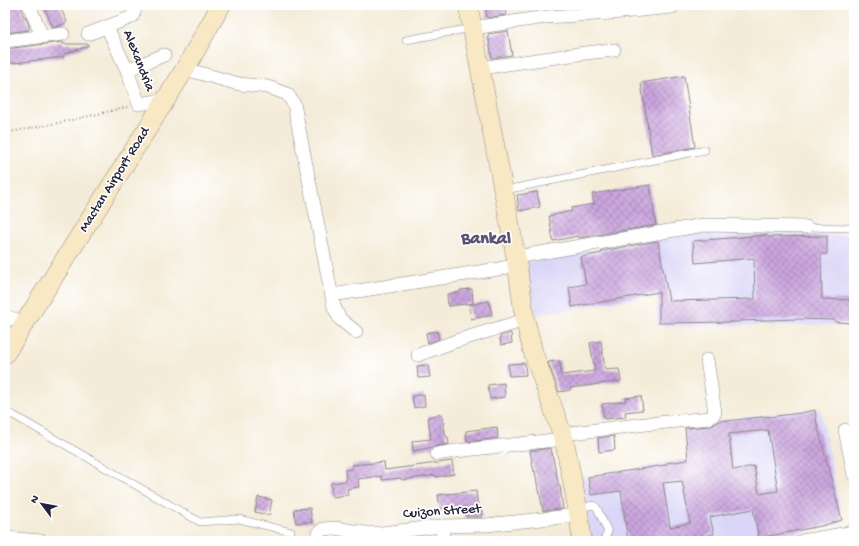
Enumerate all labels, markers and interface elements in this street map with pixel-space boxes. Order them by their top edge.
street label: Alexandria [118,28,158,95]
street label: Mactan Airport Road [76,123,155,236]
district label: Bankal [460,229,511,250]
north arrow [22,484,62,524]
text: N [28,494,42,506]
street label: Cuizon Street [403,501,483,523]

